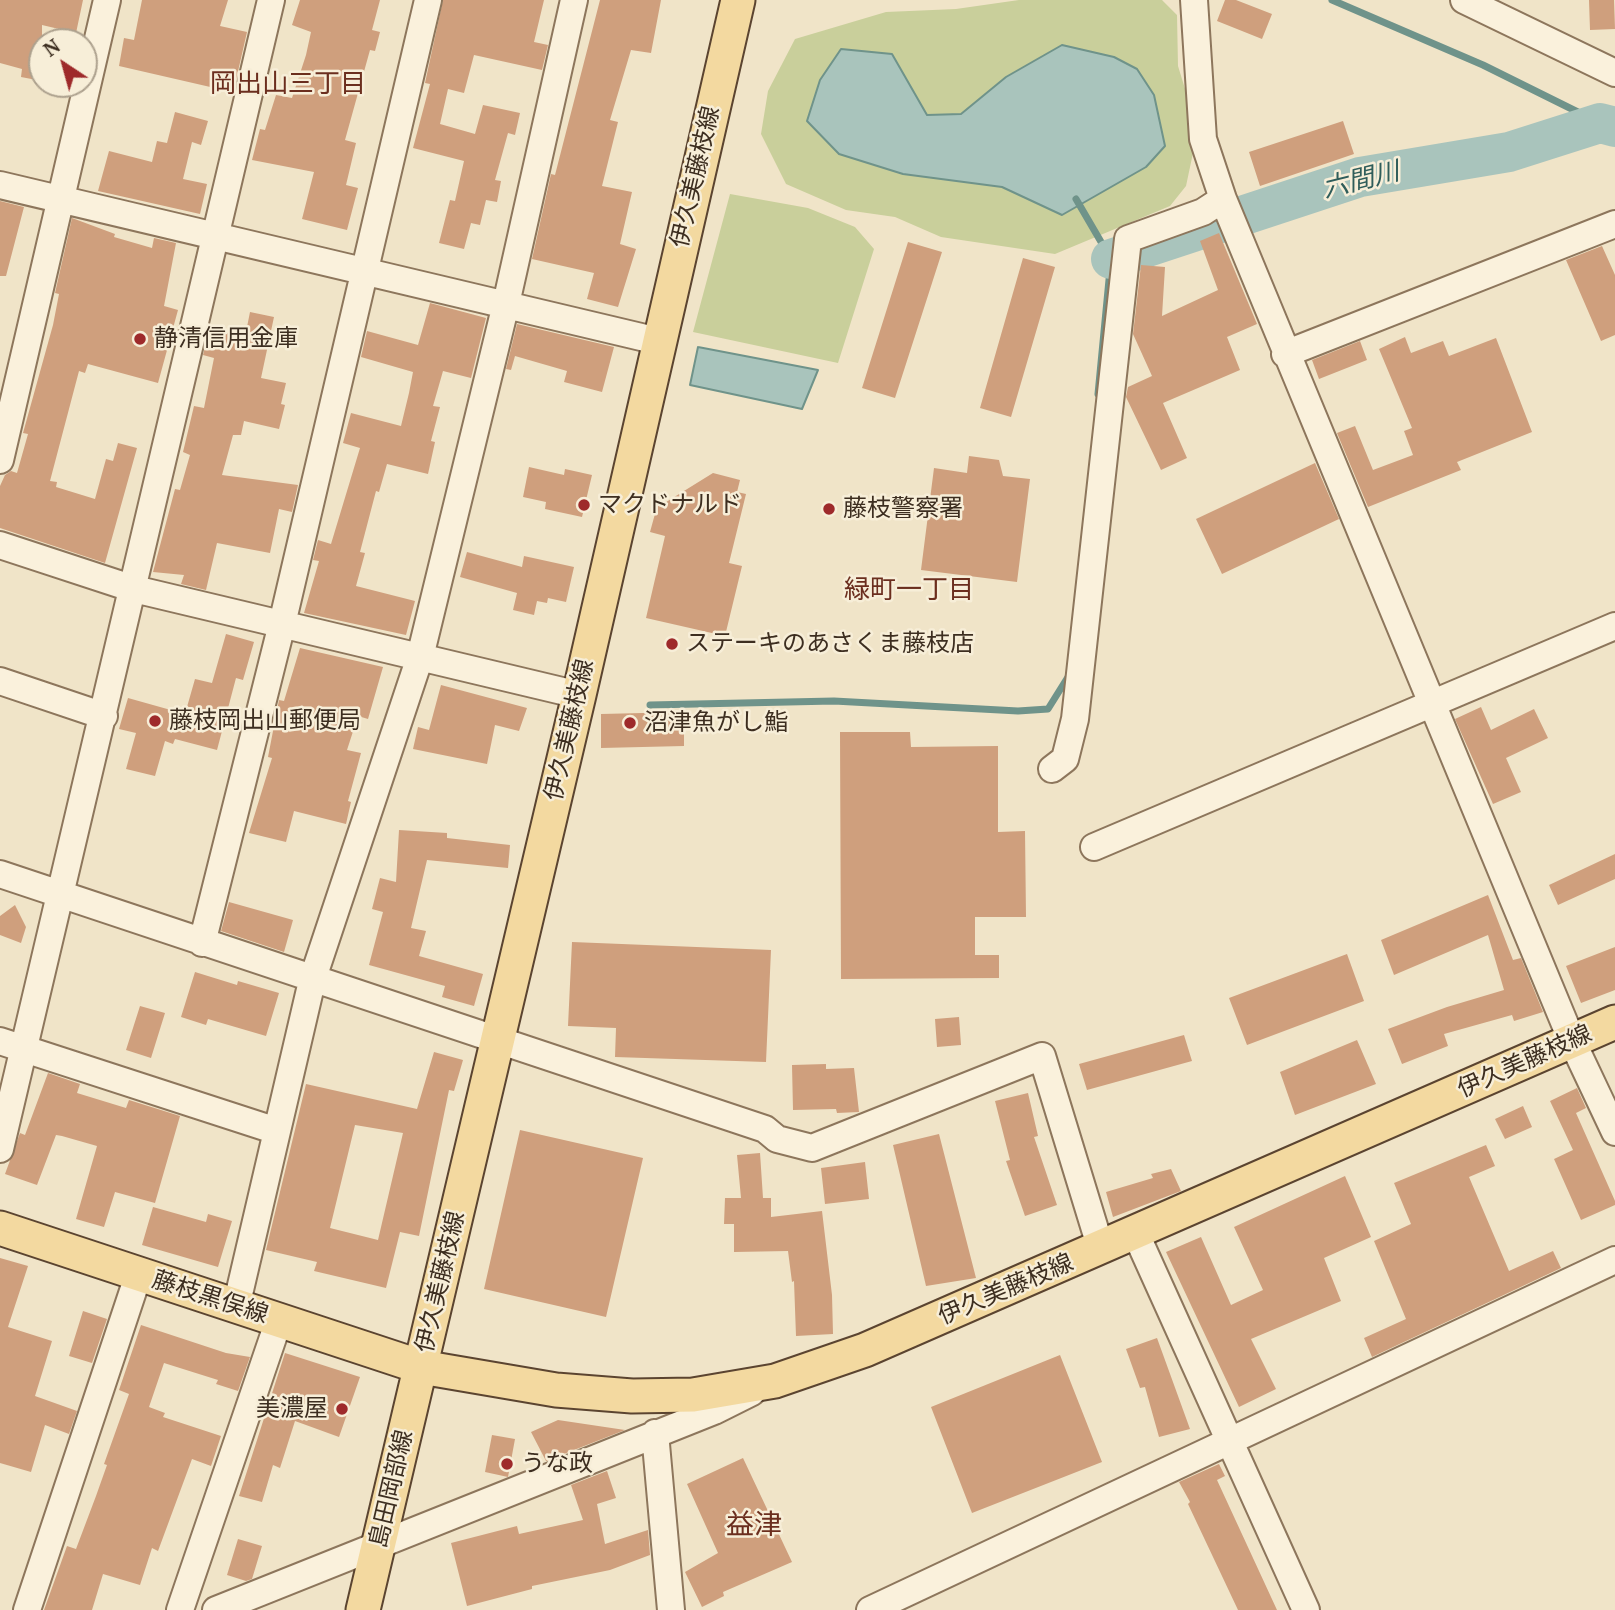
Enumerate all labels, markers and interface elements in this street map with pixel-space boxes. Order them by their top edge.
north arrow [28,28,98,98]
text: N [38,33,65,62]
district label: 岡出山三丁目 [210,69,366,101]
street label: 伊久美藤枝線 [666,104,726,250]
water label: 六間川 [1319,156,1403,206]
place label: 静清信用金庫 [154,325,298,353]
marker: 静清信用金庫 [132,331,148,347]
place label: マクドナルド [598,491,742,519]
place label: 藤枝警察署 [843,495,963,523]
marker: マクドナルド [576,497,592,513]
marker: 藤枝警察署 [821,501,837,517]
district label: 緑町一丁目 [844,575,974,607]
place label: ステーキのあさくま藤枝店 [686,630,974,658]
marker: ステーキのあさくま藤枝店 [664,636,680,652]
street label: 伊久美藤枝線 [540,657,600,803]
place label: 藤枝岡出山郵便局 [169,707,361,735]
place label: 沼津魚がし鮨 [644,709,788,737]
marker: 藤枝岡出山郵便局 [147,713,163,729]
marker: 沼津魚がし鮨 [622,715,638,731]
street label: 伊久美藤枝線 [1453,1020,1597,1104]
street label: 伊久美藤枝線 [411,1209,471,1355]
street label: 伊久美藤枝線 [934,1249,1078,1331]
street label: 藤枝黒俣線 [148,1266,272,1330]
place label: 美濃屋 [256,1395,328,1423]
marker: 美濃屋 [334,1401,350,1417]
street label: 島田岡部線 [364,1427,420,1551]
place label: うな政 [521,1450,593,1478]
marker: うな政 [499,1456,515,1472]
district label: 益津 [726,1509,782,1543]

